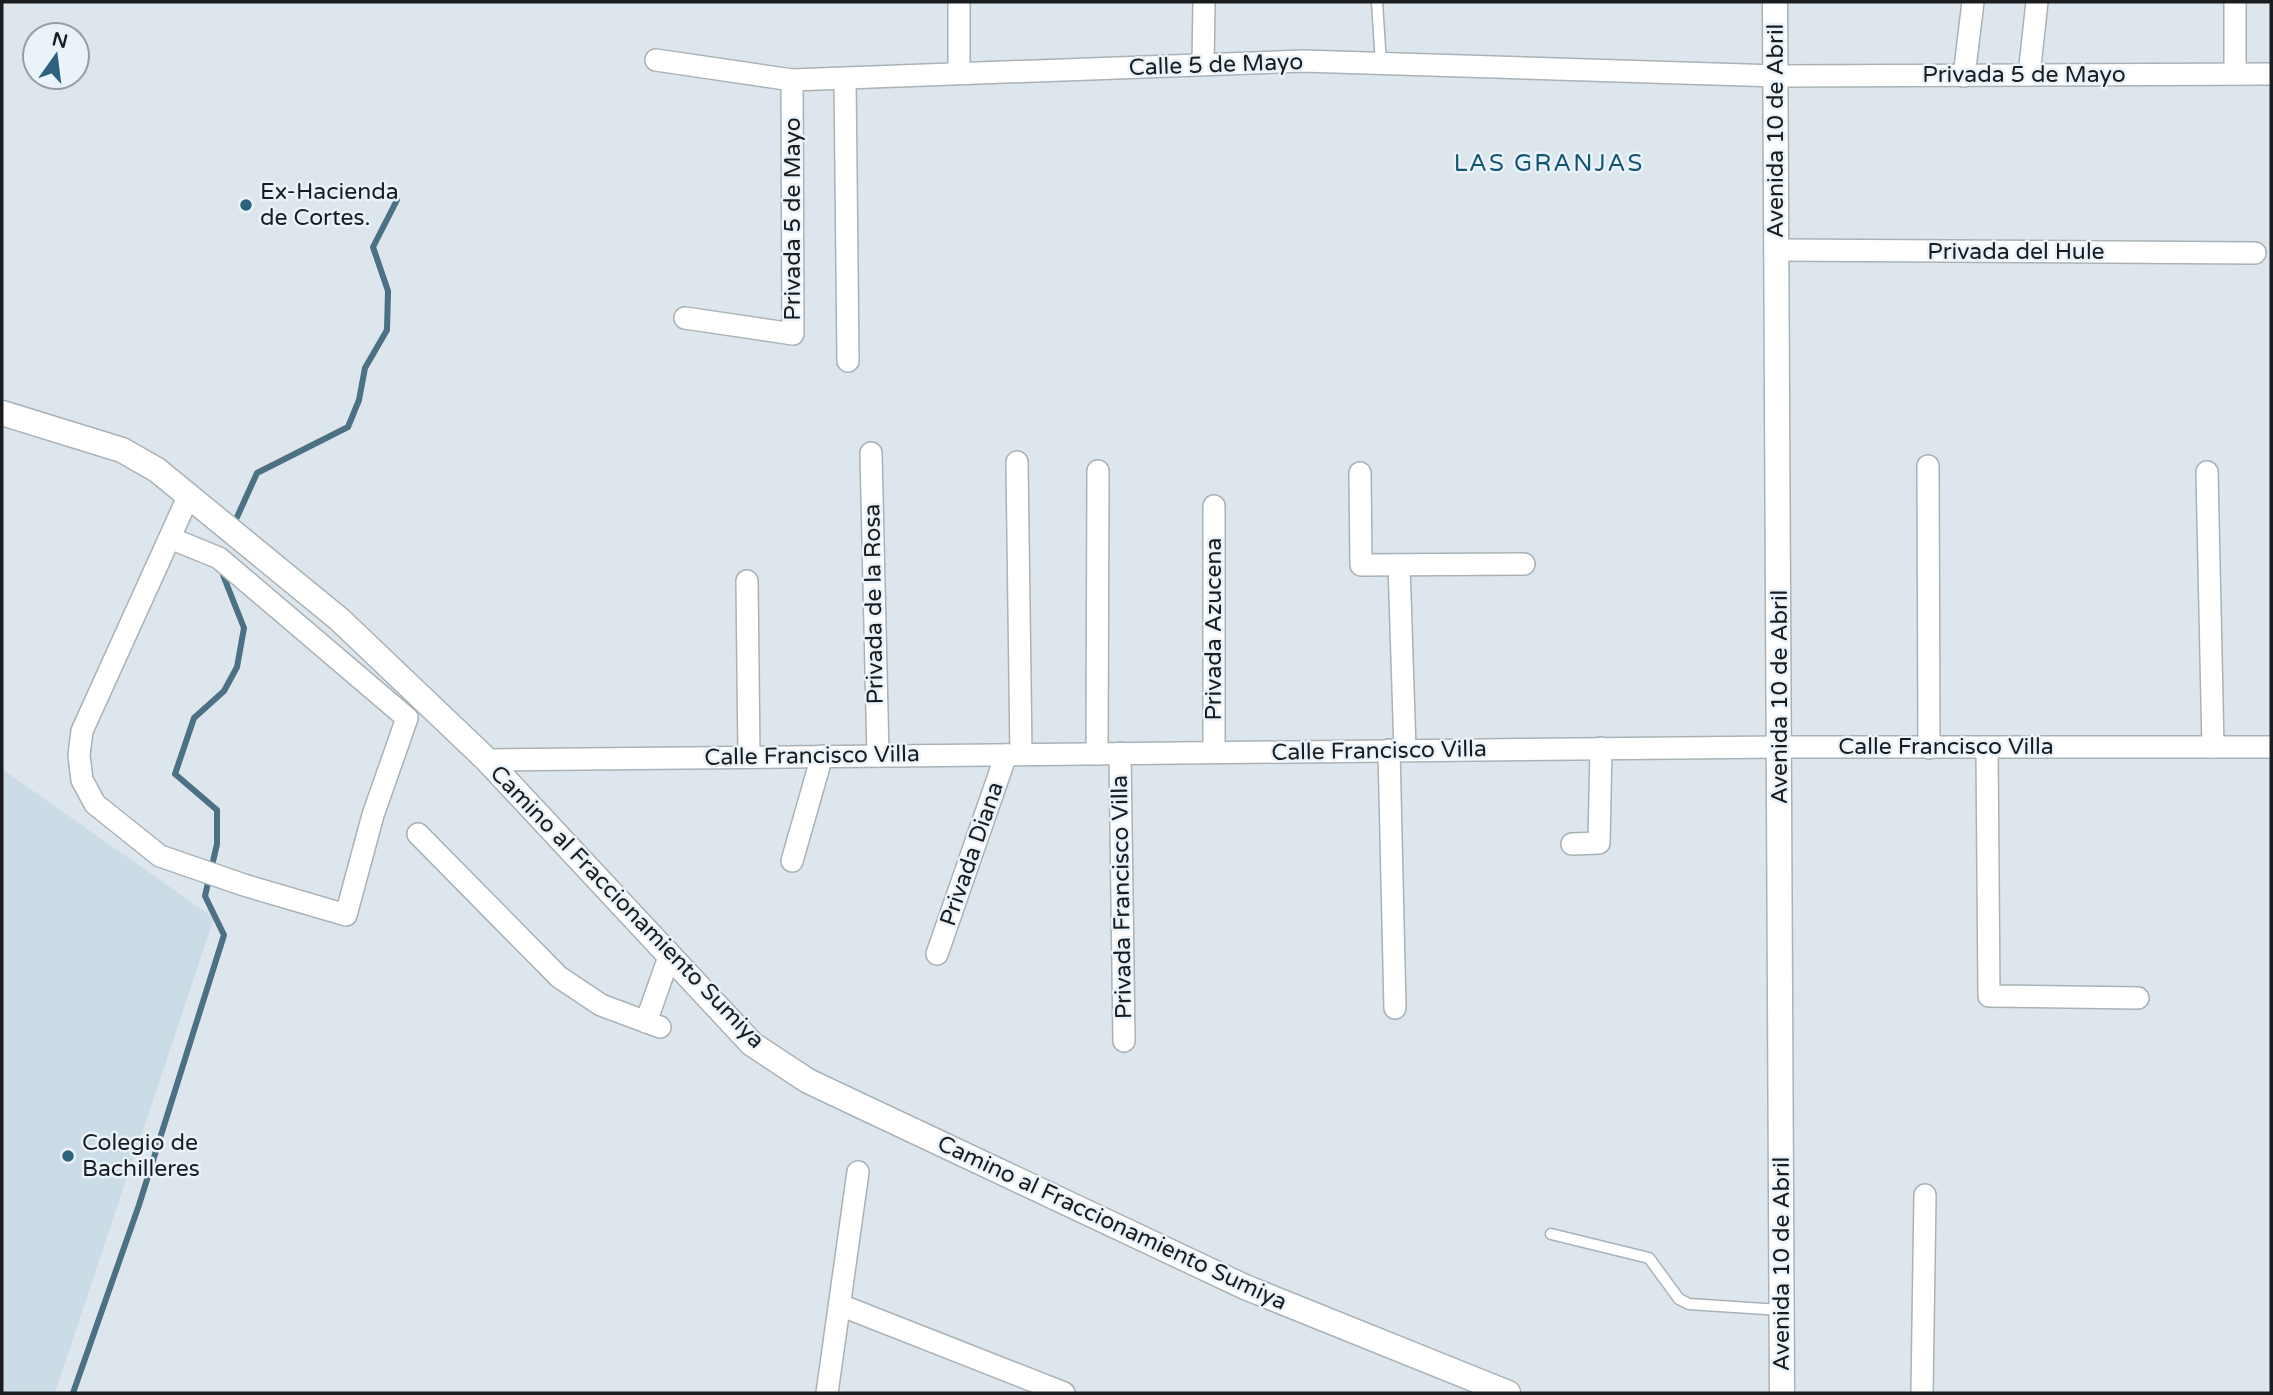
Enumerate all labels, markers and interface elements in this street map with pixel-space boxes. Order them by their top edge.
north arrow [21,21,91,91]
street label: Avenida 10 de Abril [1762,24,1790,238]
text: N [50,28,70,53]
street label: Calle 5 de Mayo [1128,48,1304,82]
street label: Privada 5 de Mayo [1922,61,2126,89]
street label: Privada 5 de Mayo [779,117,807,321]
district label: LAS GRANJAS [1454,149,1644,178]
place label: Ex-Hacienda de Cortes. [260,178,399,232]
marker: Ex-Hacienda de Cortes. [238,197,254,213]
street label: Privada del Hule [1927,238,2105,266]
street label: Privada de la Rosa [858,503,890,705]
street label: Privada Azucena [1200,538,1228,720]
street label: Avenida 10 de Abril [1766,590,1794,804]
street label: Calle Francisco Villa [1838,733,2054,761]
street label: Calle Francisco Villa [1271,735,1487,767]
street label: Calle Francisco Villa [704,740,920,772]
street label: Camino al Fraccionamiento Sumiya [484,760,770,1054]
street label: Privada Francisco Villa [1106,775,1138,1019]
street label: Privada Diana [934,778,1010,930]
place label: Colegio de Bachilleres [82,1129,200,1183]
street label: Camino al Fraccionamiento Sumiya [933,1129,1291,1317]
marker: Colegio de Bachilleres [60,1148,76,1164]
street label: Avenida 10 de Abril [1768,1157,1796,1371]

